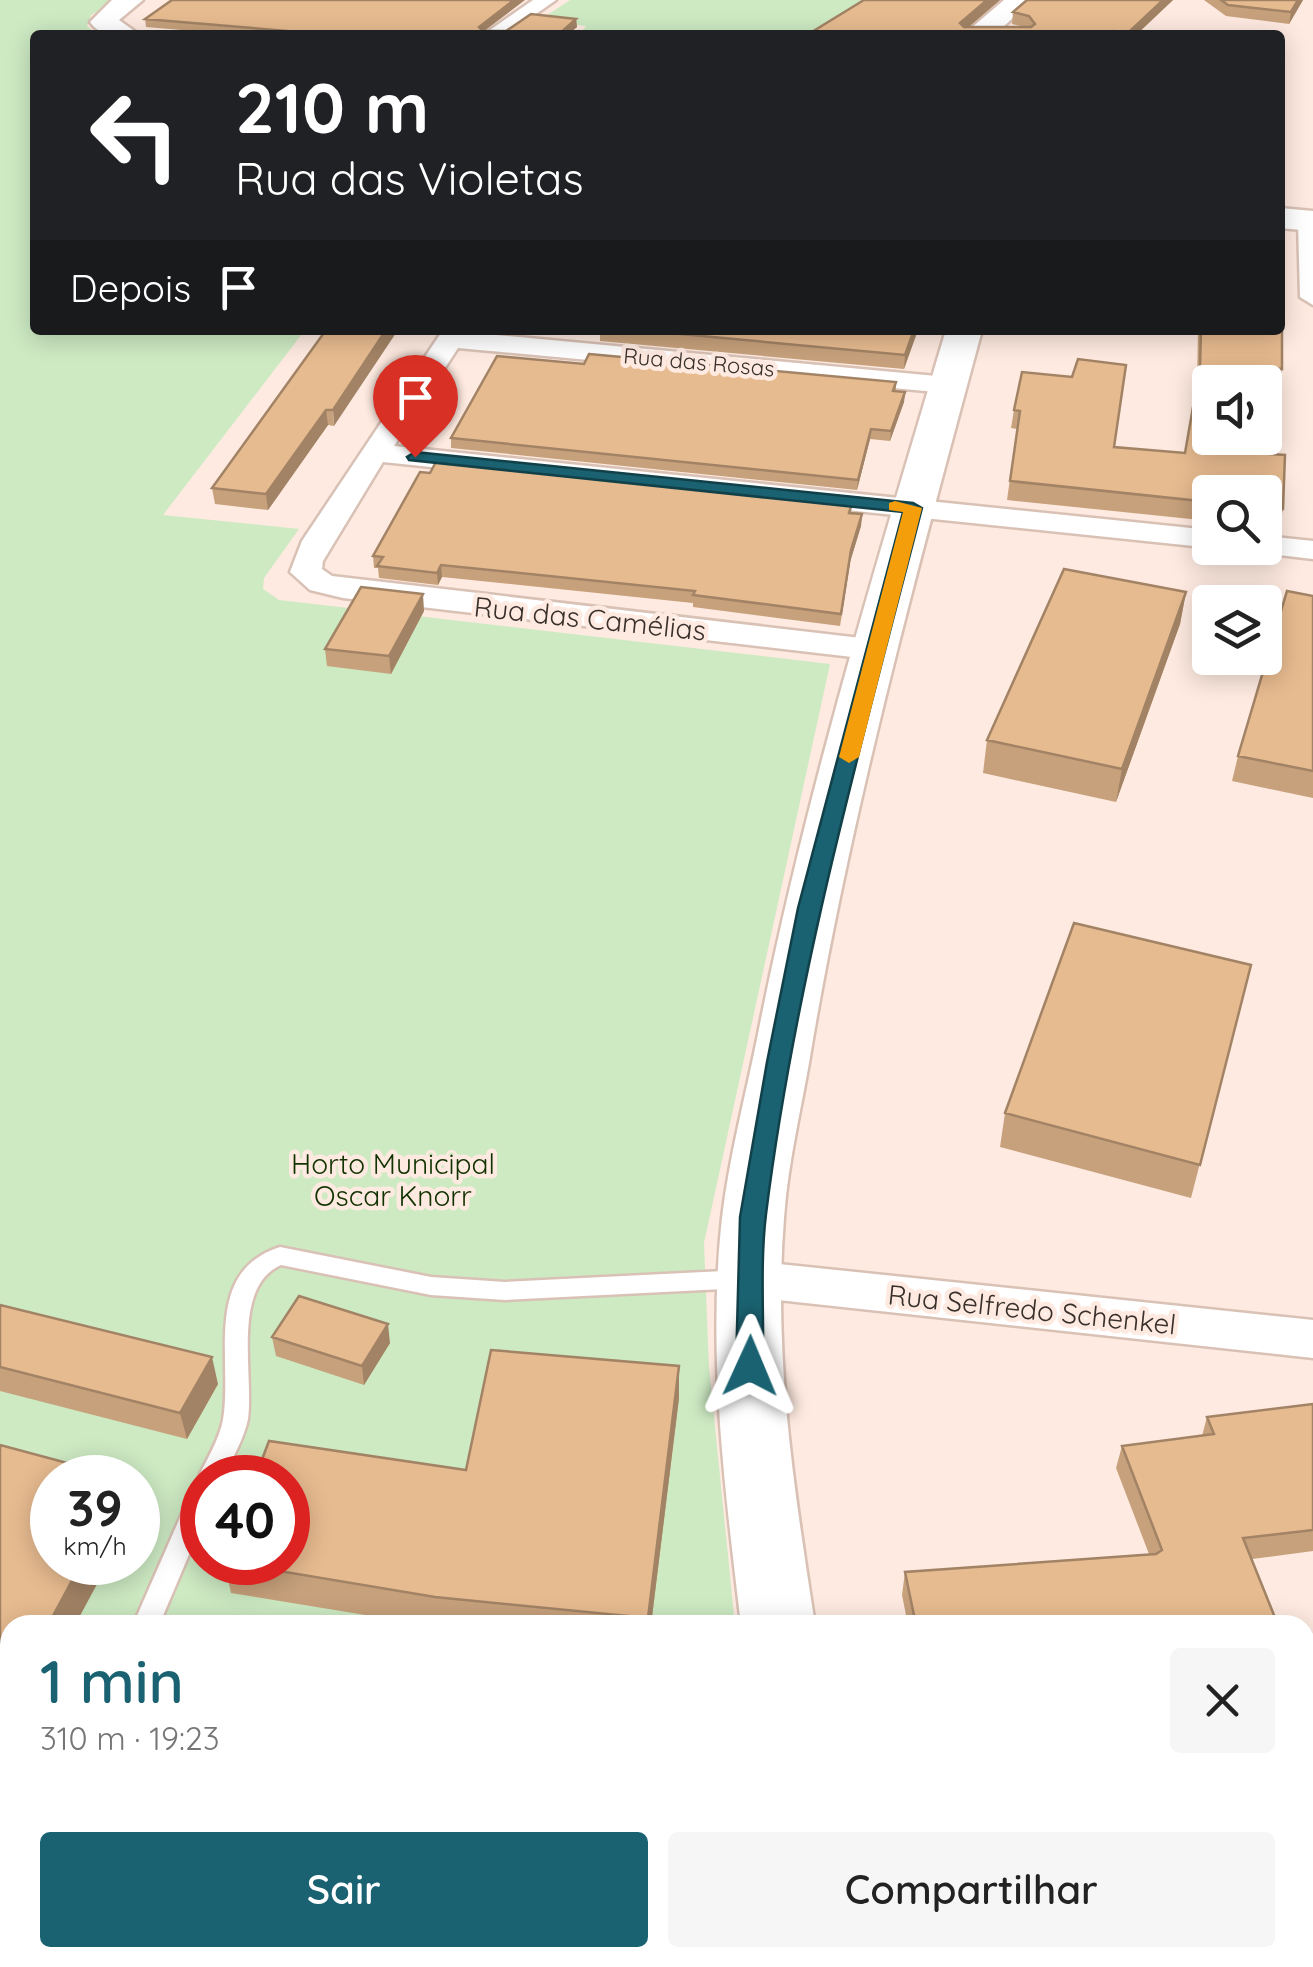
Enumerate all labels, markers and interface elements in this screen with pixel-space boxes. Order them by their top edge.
text: 210 m [235,63,429,151]
icon: left [70,70,200,200]
text: Rua das Violetas [235,150,583,206]
icon: arrive [211,260,266,315]
text: Depois [70,264,191,312]
street label: Rua das Rosas [622,341,776,383]
pin [373,355,458,458]
map controls [1192,365,1282,675]
button: sound [1192,365,1282,455]
icon: arrive [388,370,443,425]
button: search [1192,475,1282,565]
button: layers [1192,585,1282,675]
street label: Rua das Camélias [472,588,708,648]
park label: Horto Municipal Oscar Knorr [291,1146,495,1213]
street label: Rua Selfredo Schenkel [886,1276,1178,1342]
position arrow [698,1314,802,1418]
speed limit sign: 40 [180,1455,310,1585]
text: 39 [67,1476,123,1539]
text: km/h [63,1530,127,1561]
text: 1 min [40,1643,184,1718]
button: close [1170,1648,1275,1753]
text: 310 m · 19:23 [40,1718,219,1758]
button: Sair [40,1832,648,1947]
button: Compartilhar [668,1832,1275,1947]

